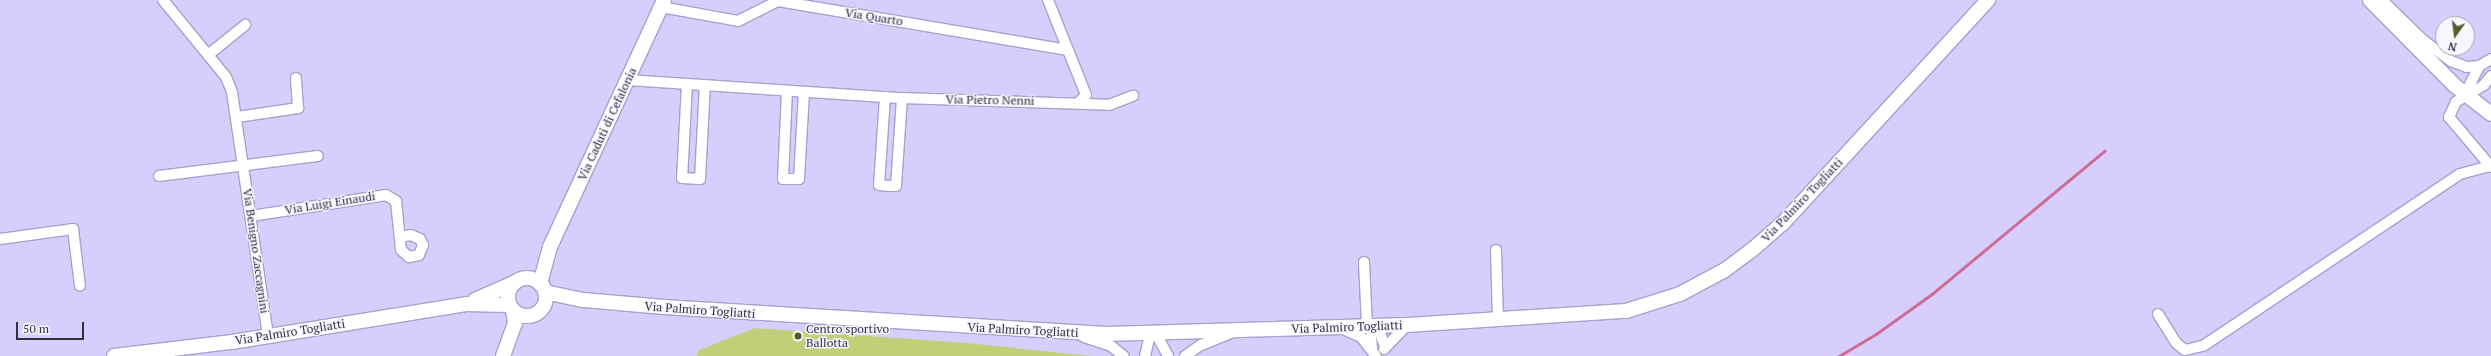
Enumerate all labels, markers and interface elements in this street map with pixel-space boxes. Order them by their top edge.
street label: Via Quarto [844,5,904,29]
north arrow [2435,16,2475,56]
text: N [2447,39,2458,54]
street label: Via Caduti di Cefalonia [574,65,640,183]
street label: Via Pietro Nenni [945,92,1035,108]
street label: Via Palmiro Togliatti [1758,155,1846,245]
street label: Via Benigno Zaccagnini [240,188,272,314]
street label: Via Luigi Einaudi [284,189,376,217]
street label: Via Palmiro Togliatti [644,299,756,321]
scale bar [18,314,86,340]
street label: Via Palmiro Togliatti [234,316,346,348]
street label: Via Palmiro Togliatti [1291,318,1403,336]
street label: Via Palmiro Togliatti [967,320,1079,340]
text: 50 m [23,321,49,336]
place label: Centro sportivo Ballotta [806,322,889,350]
marker: Centro sportivo Ballotta [793,331,803,341]

